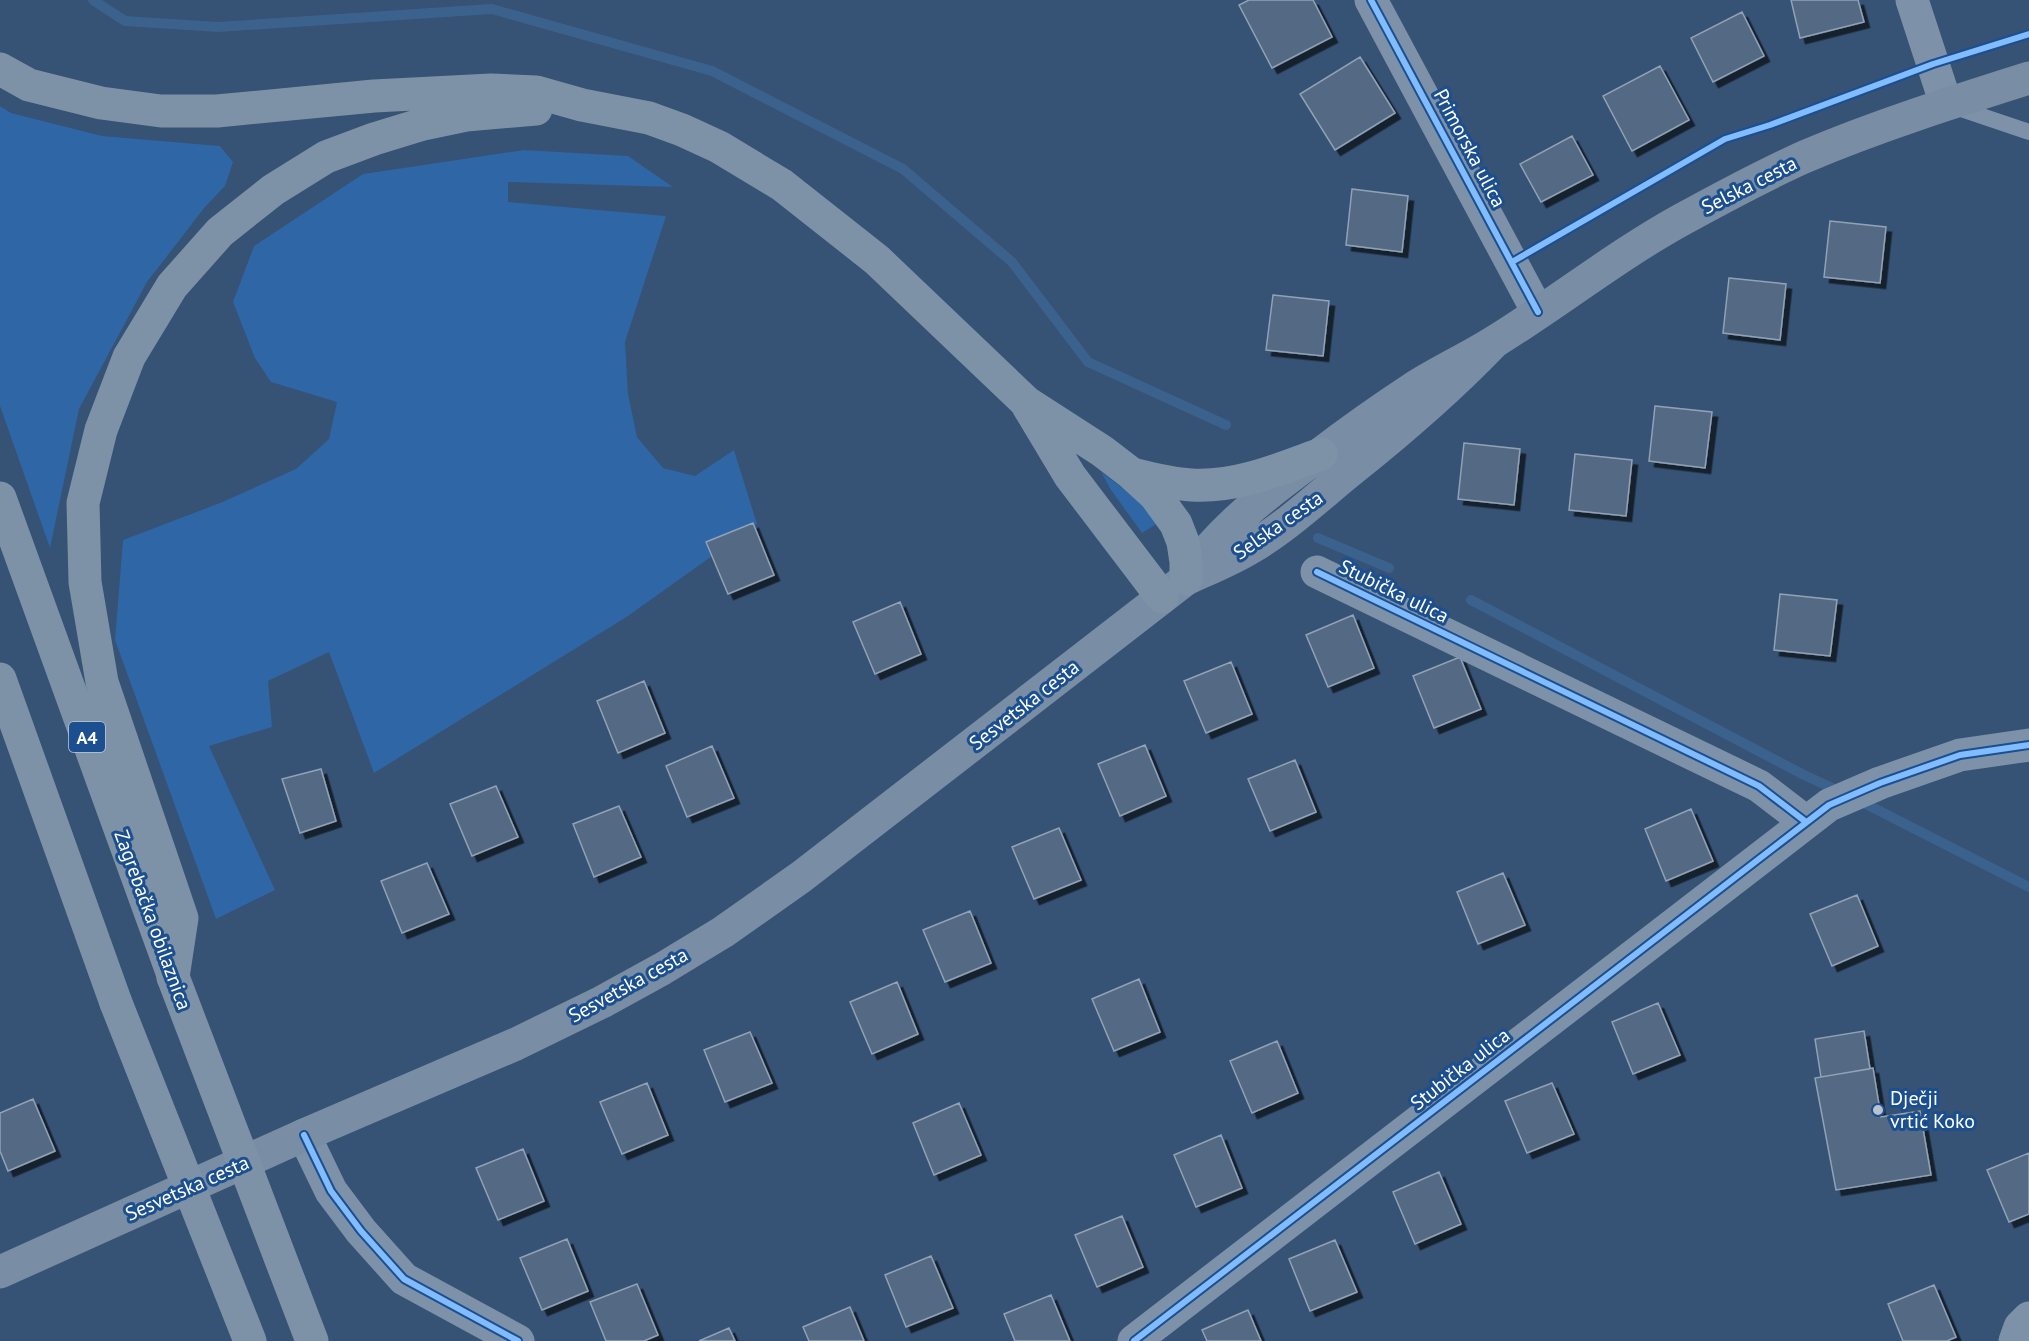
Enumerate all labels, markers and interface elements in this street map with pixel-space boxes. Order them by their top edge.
street label: Primorska ulica [1428,84,1512,212]
street label: Selska cesta [1697,150,1801,220]
street label: Selska cesta [1228,485,1328,565]
street label: Stubička ulica [1335,553,1453,629]
street label: Sesvetska cesta [964,654,1084,756]
road number: A4 [69,722,105,752]
street label: Zagrebačka obilaznica [108,827,198,1013]
street label: Sesvetska cesta [564,941,692,1029]
street label: Stubička ulica [1405,1022,1515,1116]
place label: Dječji vrtić Koko [1890,1085,1975,1134]
marker: Dječji vrtić Koko [1871,1103,1885,1117]
street label: Sesvetska cesta [121,1149,253,1227]

